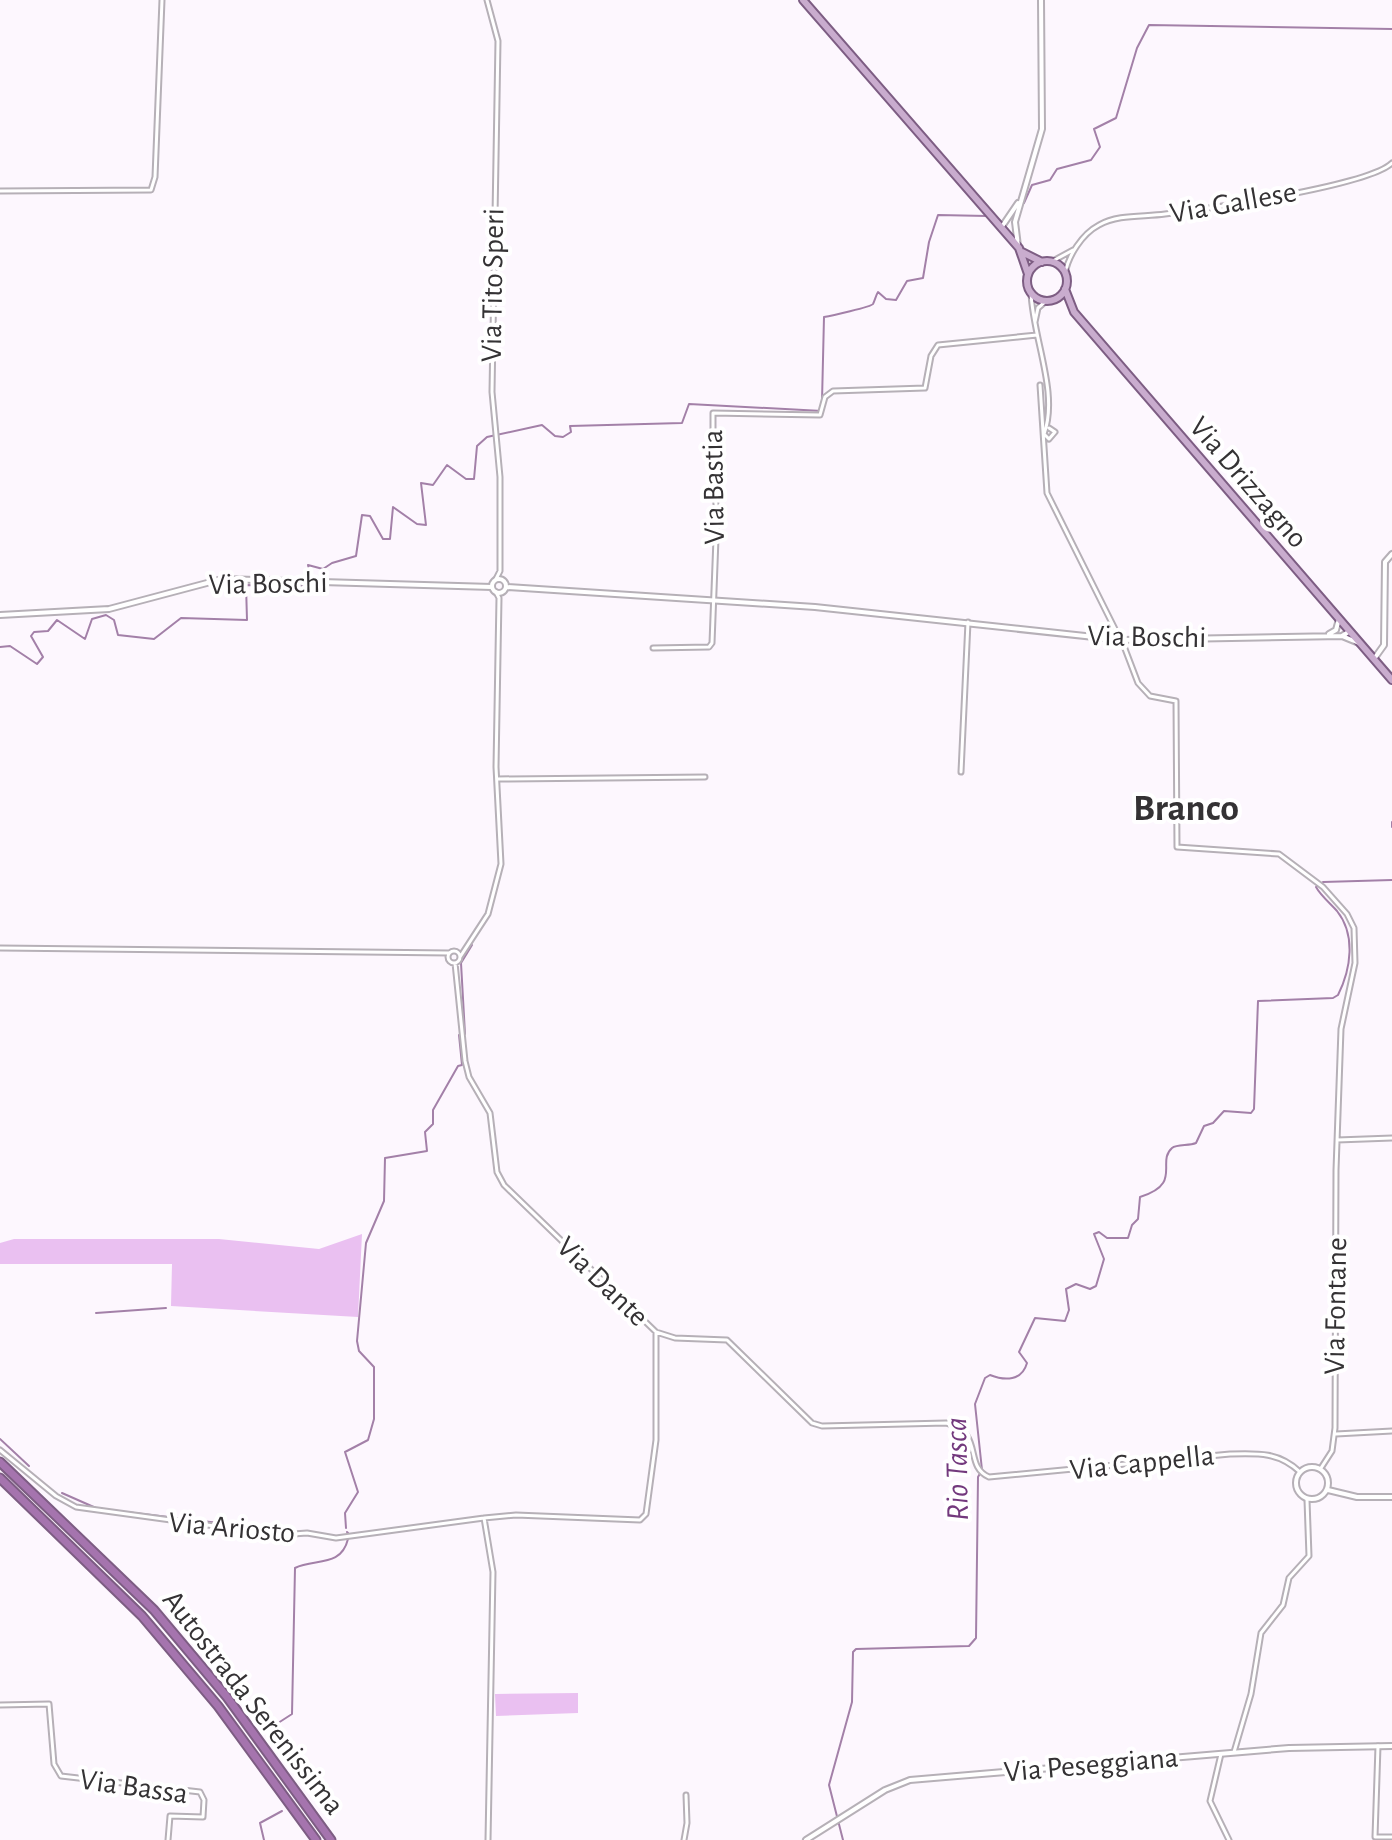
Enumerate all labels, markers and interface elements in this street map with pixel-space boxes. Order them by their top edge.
street label: Via Gallese [1167,177,1299,229]
street label: Via Tito Speri [477,208,509,362]
street label: Via Drizzagno [1184,411,1313,554]
street label: Via Bastia [698,429,730,545]
street label: Via Boschi [208,568,328,600]
street label: Via Boschi [1087,621,1207,653]
district label: Branco [1133,790,1239,828]
street label: Via Dante [551,1231,654,1332]
street label: Via Fontane [1320,1237,1352,1375]
water label: Rio Tasca [940,1417,974,1521]
street label: Via Cappella [1068,1440,1216,1486]
street label: Via Ariosto [167,1508,296,1548]
street label: Autostrada Serenissima [157,1585,350,1820]
street label: Via Peseggiana [1003,1742,1180,1788]
street label: Via Bassa [78,1765,190,1809]

